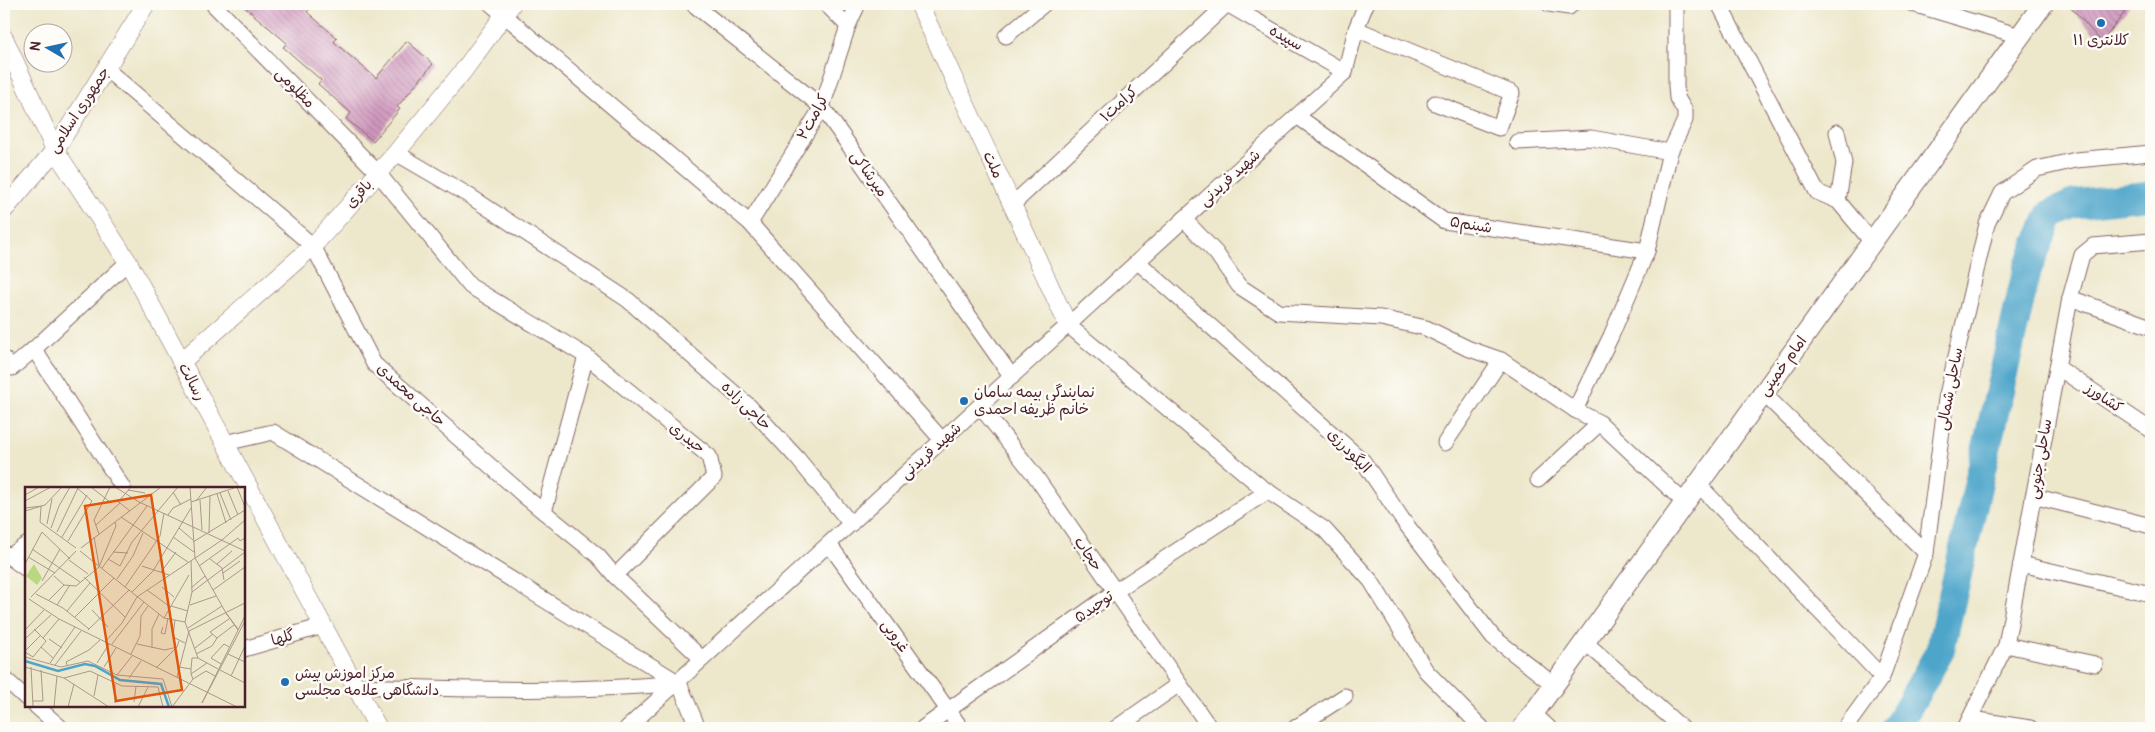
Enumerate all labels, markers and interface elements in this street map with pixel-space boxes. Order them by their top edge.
marker: کلانتری ۱۱ [2095,17,2107,29]
street label: سپیده [1266,21,1306,55]
north arrow [22,22,72,72]
place label: کلانتری ۱۱ [2073,31,2129,50]
text: N [27,40,45,52]
street label: جمهوری اسلامی [44,63,114,157]
street label: مظلومی [271,64,319,112]
street label: کرامت۱ [1096,82,1142,126]
street label: کرامت۲ [793,91,833,143]
street label: شهید فریدنی [1195,146,1265,210]
street label: میرشاکی [846,147,892,201]
street label: ملت [979,148,1007,182]
street label: باقری [341,176,377,212]
street label: شبنم۵ [1448,212,1493,240]
street label: امام خمینی [1755,332,1812,400]
street label: ساحلی شمالی [1933,346,1967,432]
street label: حاجی محمدی [373,359,449,431]
street label: رسالت [174,360,210,404]
street label: حاجی زاده [717,377,775,435]
street label: کشاورز [2081,378,2126,417]
place label: نمایندگی بیمه سامان خانم ظریفه احمدی [974,383,1095,421]
marker: نمایندگی بیمه سامان خانم ظریفه احمدی [958,395,970,407]
street label: ساحلی جنوبی [2024,417,2056,501]
street label: حیدری [665,418,709,458]
street label: شهید فریدنی [896,419,966,483]
street label: الیگودرزی [1323,425,1375,477]
inset map [25,487,245,707]
street label: حجاب [1070,533,1106,575]
street label: توحید۵ [1071,586,1118,627]
street label: غروبی [877,616,913,656]
street label: گلها [269,626,297,650]
place label: مرکز اموزش پیش دانشگاهی علامه مجلسی [295,664,439,700]
marker: مرکز اموزش پیش دانشگاهی علامه مجلسی [279,676,291,688]

